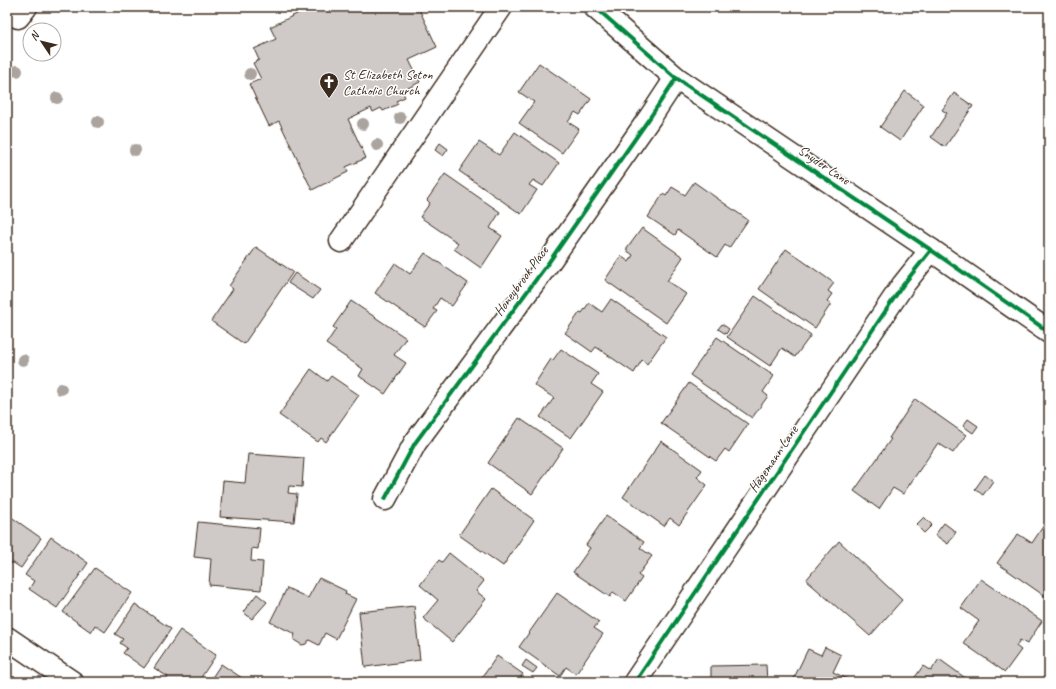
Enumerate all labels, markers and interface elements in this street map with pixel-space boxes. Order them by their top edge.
north arrow [22,22,62,62]
text: N [26,28,43,43]
place label: St Elizabeth Seton Catholic Church [343,66,433,99]
church icon: St Elizabeth Seton Catholic Church [318,71,340,99]
street label: Snyder Lane [795,142,854,189]
street label: Honeybrook Place [490,242,553,319]
street label: Hagemann Lane [744,421,802,496]

